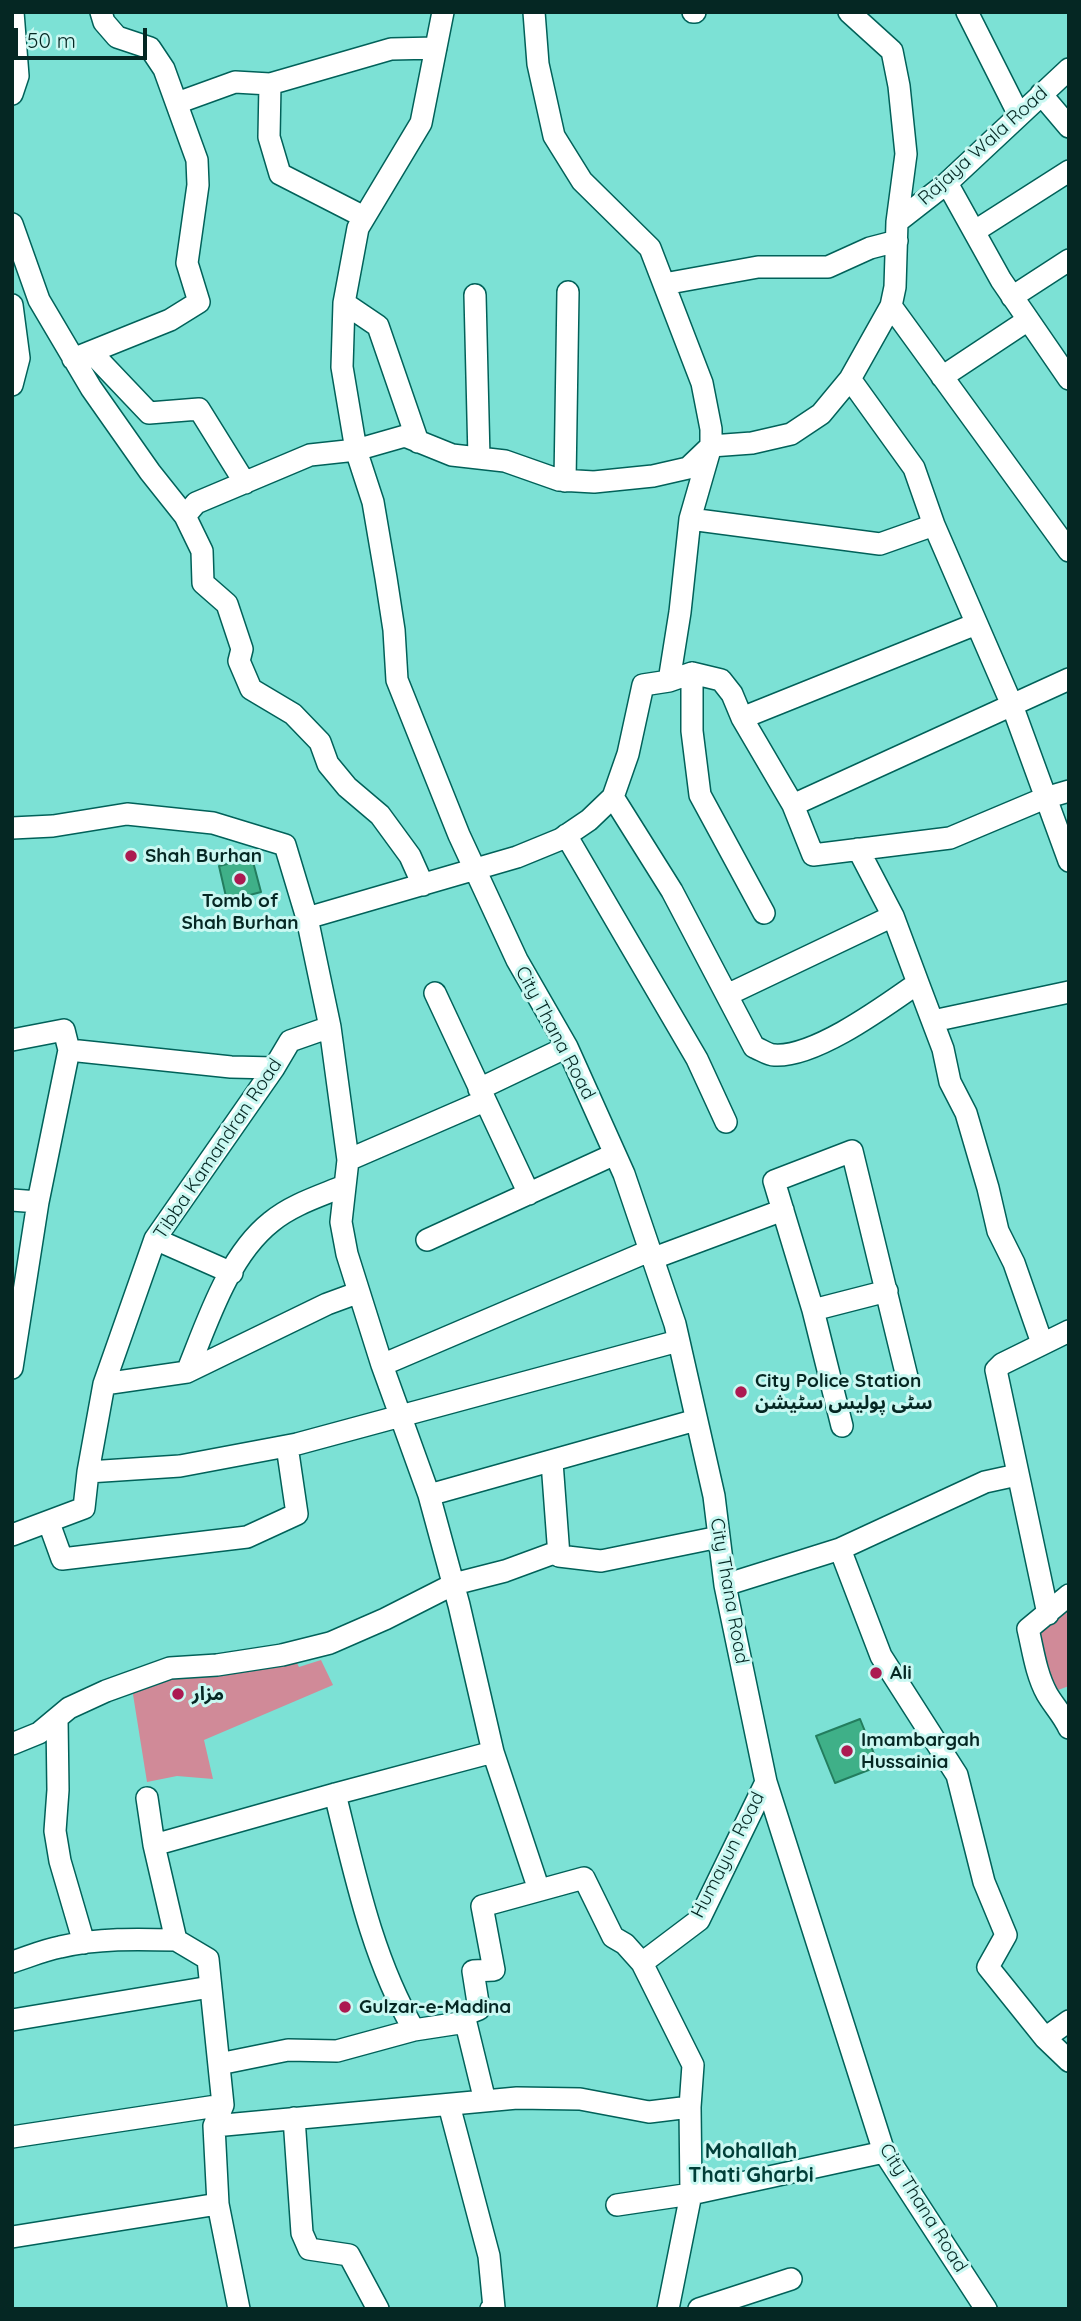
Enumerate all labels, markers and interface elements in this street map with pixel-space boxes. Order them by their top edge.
scale bar [18,14,150,58]
text: 50 m [27,27,76,53]
street label: Rajaya Wala Road [914,82,1052,210]
place label: Shah Burhan [145,845,262,867]
marker: Shah Burhan [123,848,139,864]
marker: Tomb of Shah Burhan [232,871,248,887]
place label: Tomb of Shah Burhan [181,890,299,934]
street label: City Thana Road [510,963,600,1103]
street label: Tibba Kamandran Road [149,1054,287,1244]
place label: City Police Station سٹی پولیس سٹیشن [755,1370,932,1414]
marker: City Police Station سٹی پولیس سٹیشن [733,1384,749,1400]
street label: City Thana Road [705,1516,753,1666]
place label: Ali [890,1662,912,1684]
marker: Ali [868,1665,884,1681]
place label: مزار [192,1683,224,1705]
marker: مزار [170,1686,186,1702]
place label: Imambargah Hussainia [861,1729,980,1773]
marker: Imambargah Hussainia [839,1743,855,1759]
street label: Humayun Road [686,1788,770,1922]
place label: Gulzar-e-Madina [359,1996,511,2018]
marker: Gulzar-e-Madina [337,1999,353,2015]
district label: Mohallah Thati Gharbi [688,2139,814,2189]
street label: City Thana Road [874,2139,972,2277]

